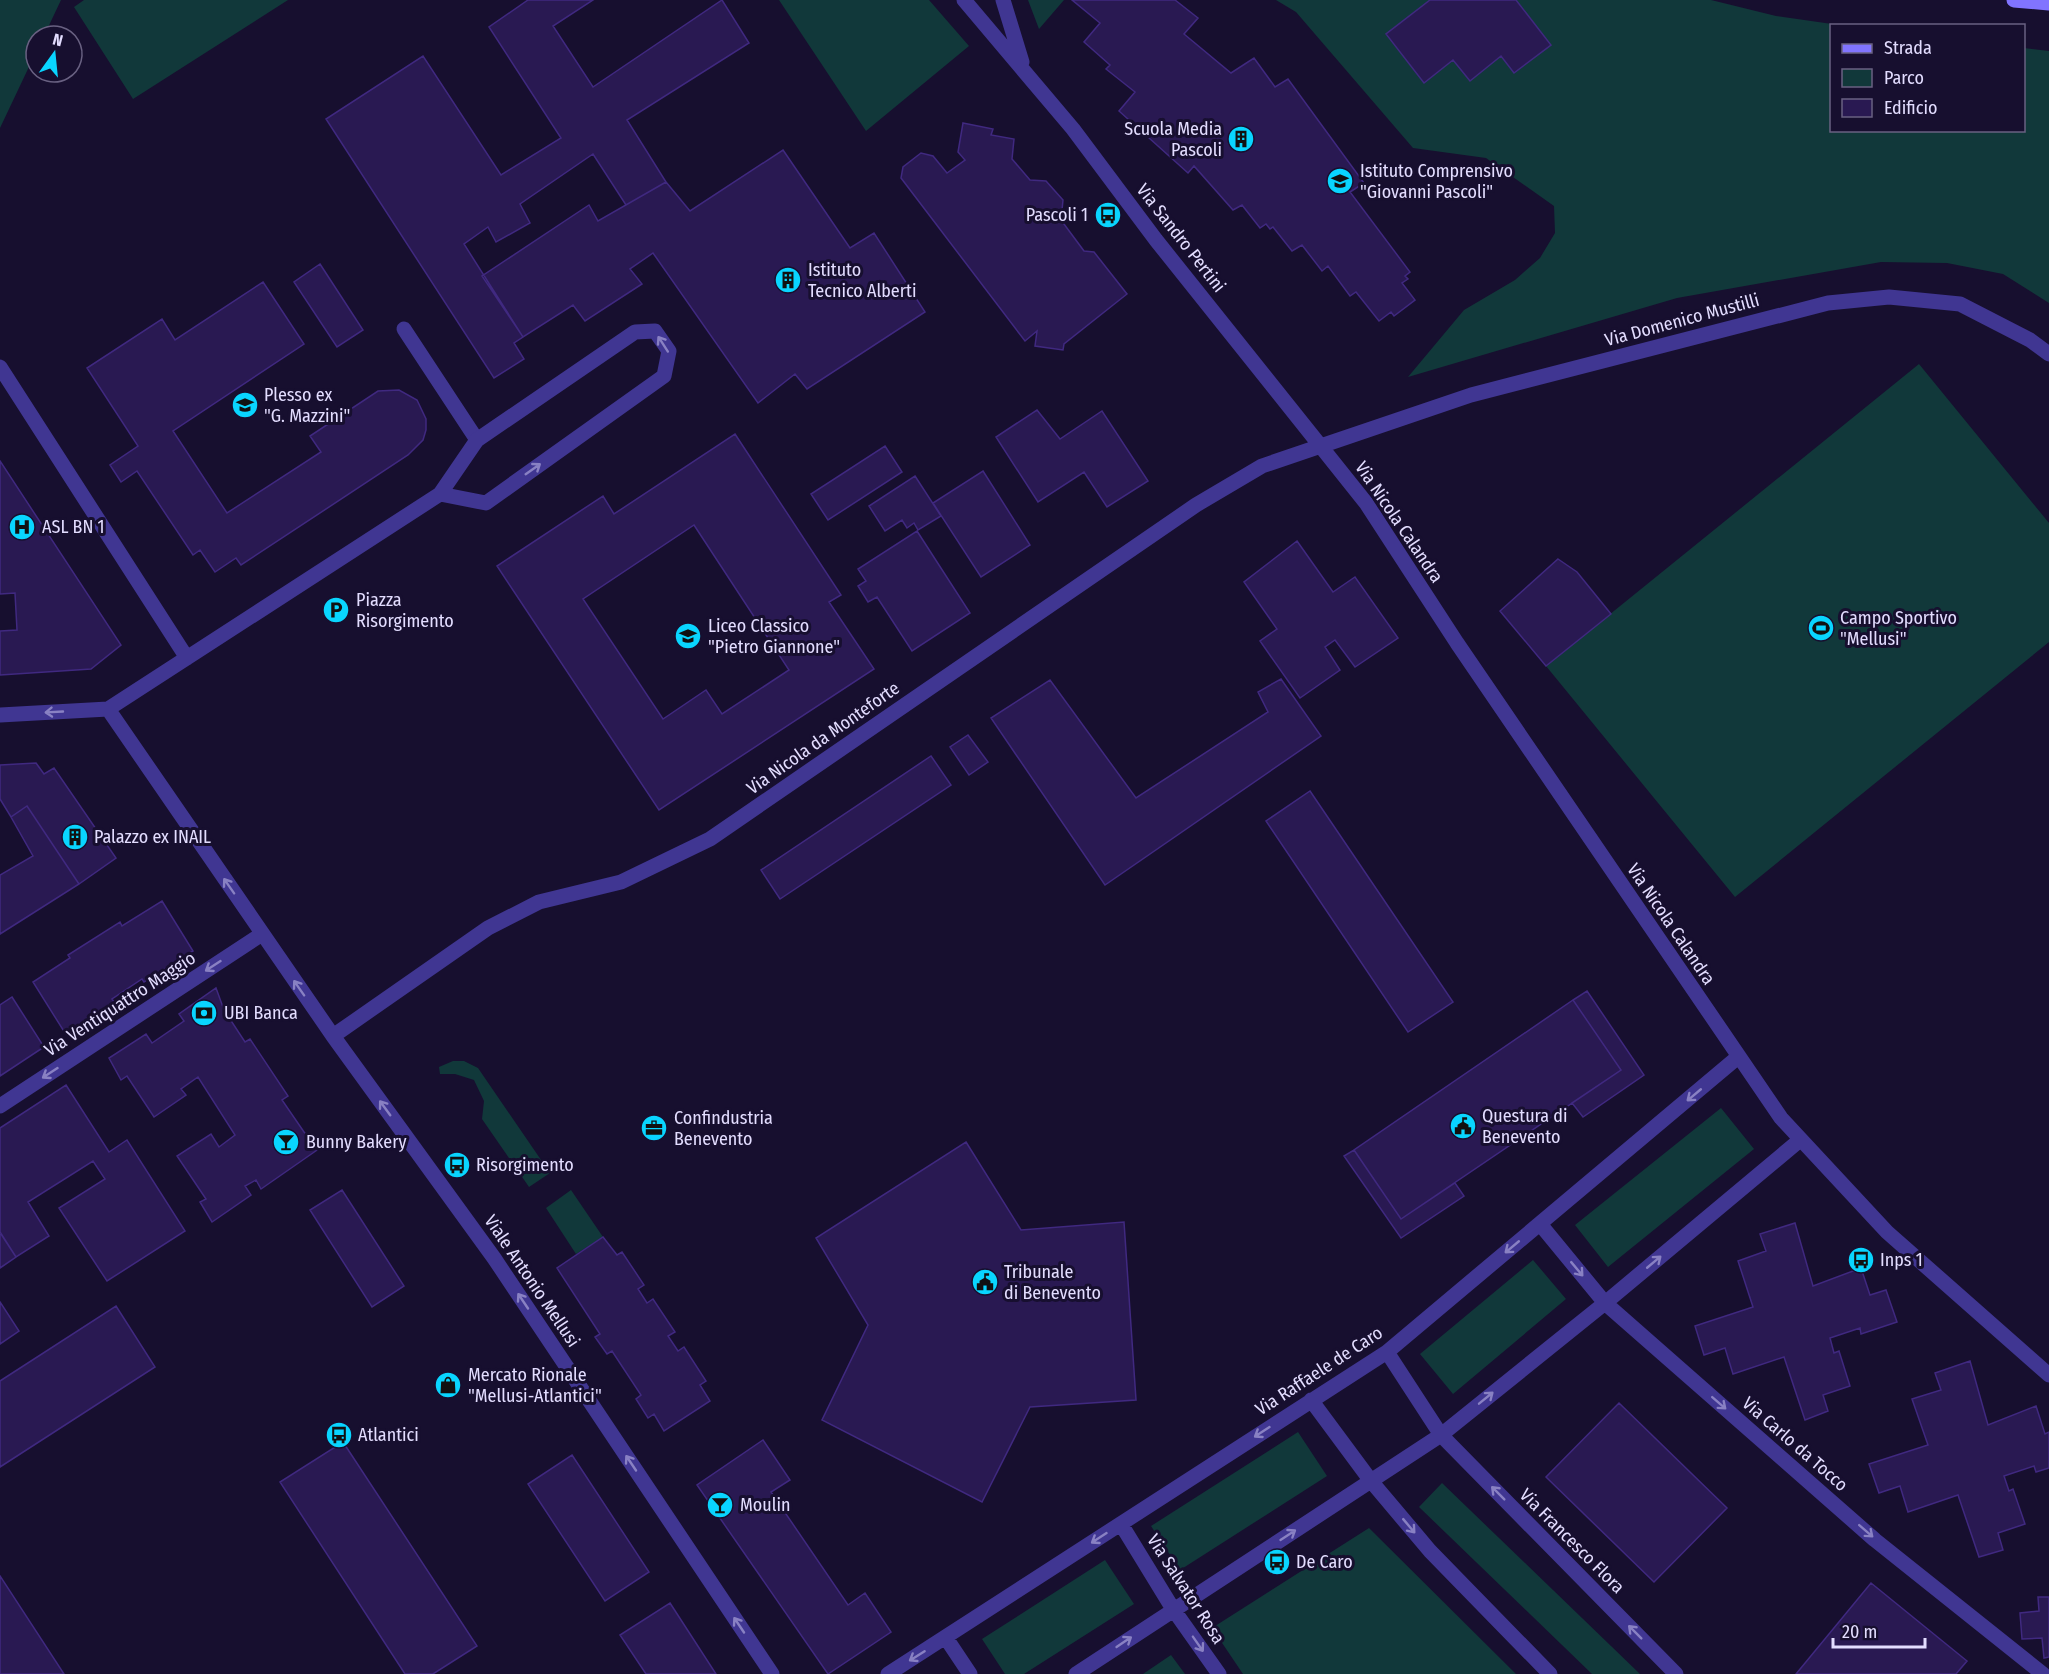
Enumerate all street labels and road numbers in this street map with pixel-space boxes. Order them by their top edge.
street label: Via Sandro Pertini [1132,179,1230,297]
street label: Via Domenico Mustilli [1602,289,1762,351]
street label: Via Nicola Calandra [1350,457,1448,587]
street label: Via Nicola da Monteforte [742,677,904,799]
street label: Via Nicola Calandra [1622,859,1720,989]
street label: Via Ventiquattro Maggio [40,947,200,1061]
street label: Viale Antonio Mellusi [480,1211,584,1351]
street label: Via Raffaele de Caro [1251,1322,1387,1420]
street label: Via Carlo da Tocco [1738,1392,1852,1496]
street label: Via Francesco Flora [1515,1484,1629,1598]
street label: Via Salvator Rosa [1142,1530,1230,1648]

